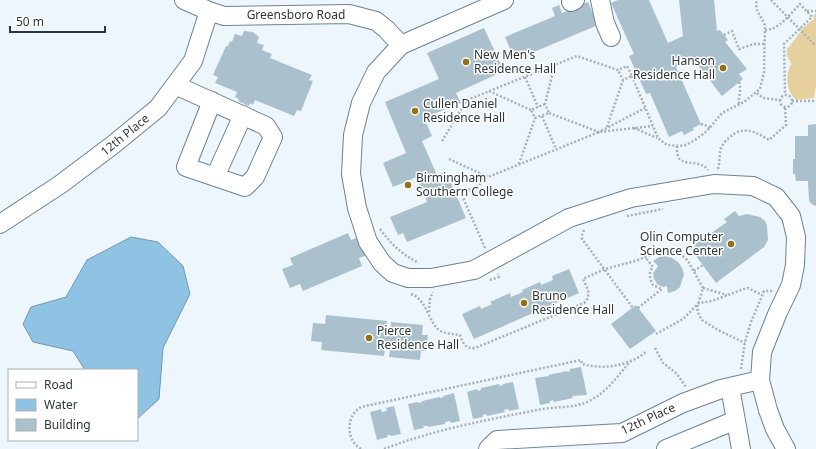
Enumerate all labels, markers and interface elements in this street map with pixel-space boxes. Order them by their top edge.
street label: Greensboro Road [247,6,345,23]
scale bar [10,8,105,34]
text: 50 m [16,13,44,30]
place label: New Men's Residence Hall [474,46,556,77]
place label: Hanson Residence Hall [633,52,715,83]
marker: New Men's Residence Hall [461,57,471,67]
marker: Hanson Residence Hall [718,63,728,73]
place label: Cullen Daniel Residence Hall [423,95,505,126]
marker: Cullen Daniel Residence Hall [410,106,420,116]
street label: 12th Place [97,110,153,160]
place label: Birmingham Southern College [416,169,513,200]
marker: Birmingham Southern College [403,180,413,190]
place label: Olin Computer Science Center [640,228,723,259]
marker: Olin Computer Science Center [726,239,736,249]
place label: Bruno Residence Hall [532,287,614,318]
marker: Bruno Residence Hall [519,298,529,308]
place label: Pierce Residence Hall [377,322,459,353]
marker: Pierce Residence Hall [364,333,374,343]
legend [8,369,138,441]
text: Road [44,376,73,393]
text: Water [44,396,78,413]
street label: 12th Place [618,398,678,439]
text: Building [44,416,91,433]

